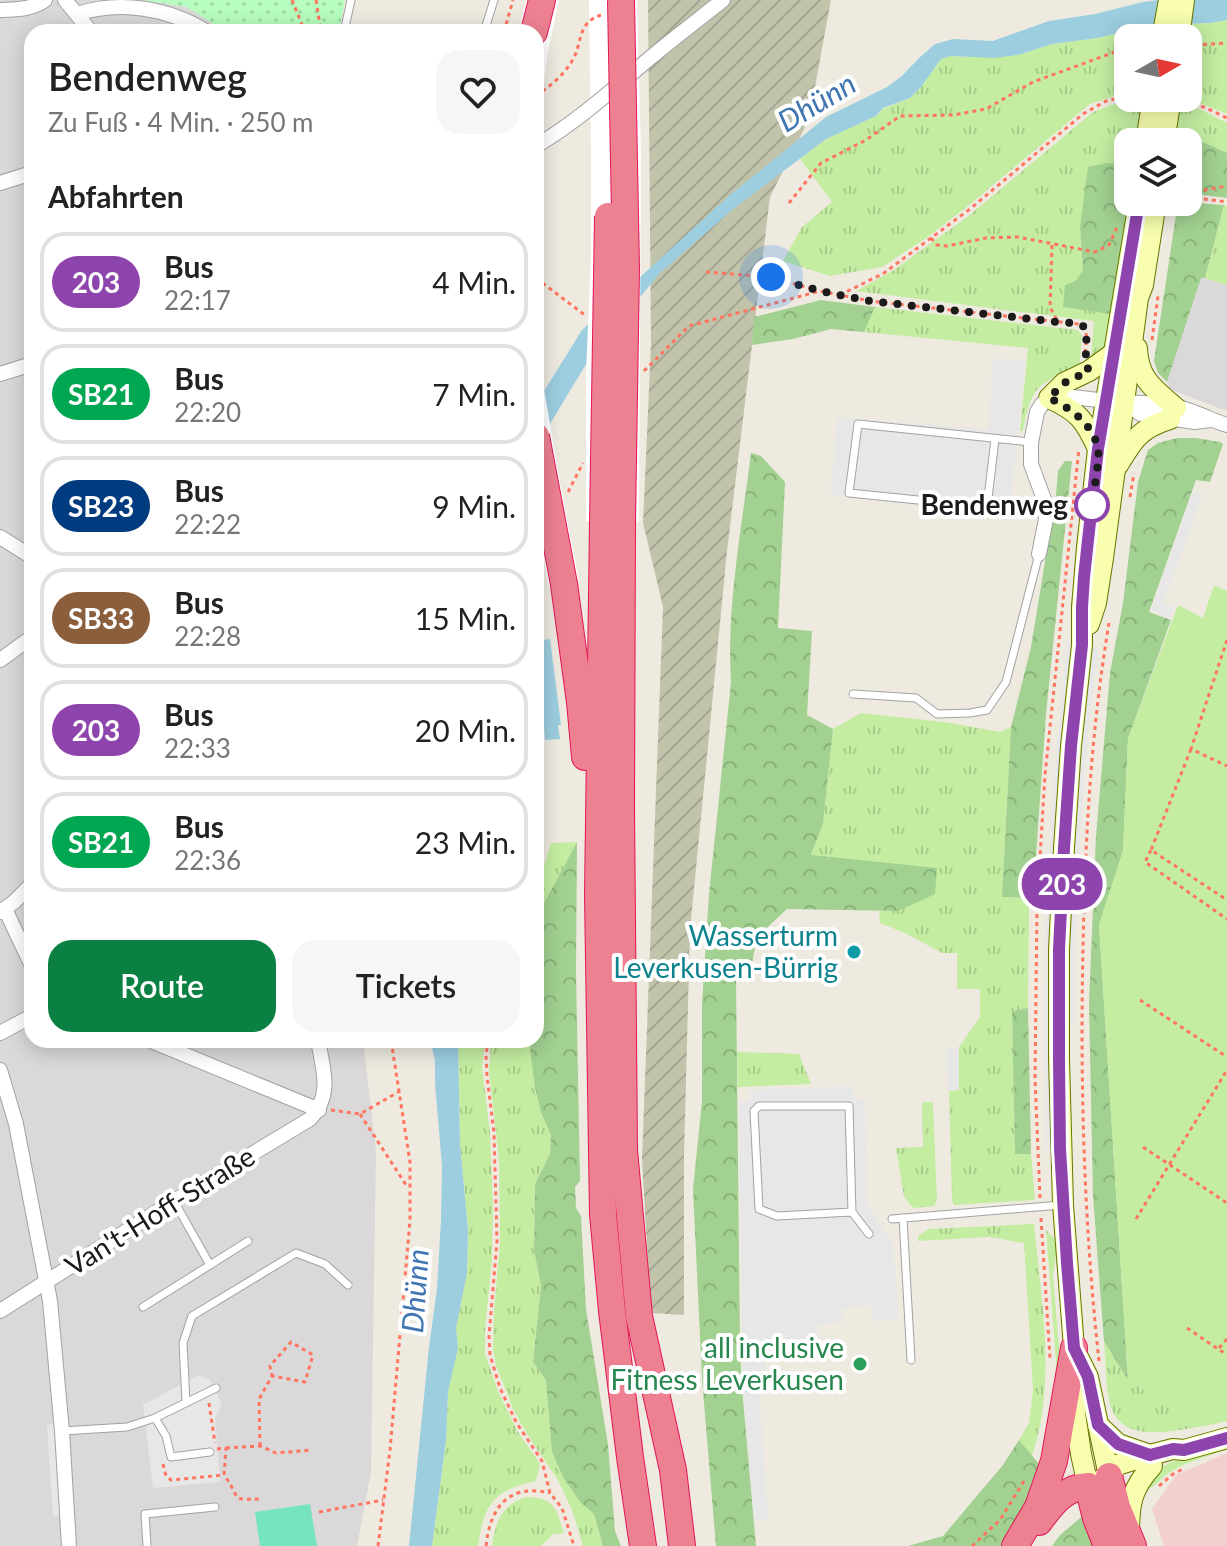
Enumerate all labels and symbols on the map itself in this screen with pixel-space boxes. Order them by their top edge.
north arrow [1114,24,1202,112]
water label: Dhünn [770,64,861,138]
your location [751,257,791,297]
place label: Bendenweg [921,487,1068,521]
marker: Bendenweg [1075,488,1109,522]
line badge: 203 [1016,858,1108,910]
place label: Wasserturm Leverkusen-Bürrig [613,918,838,984]
marker: Wasserturm Leverkusen-Bürrig [845,943,863,961]
street label: Van't-Hoff-Straße [58,1138,260,1282]
water label: Dhünn [393,1247,435,1334]
place label: all inclusive Fitness Leverkusen [610,1330,844,1396]
marker: all inclusive Fitness Leverkusen [851,1355,869,1373]

